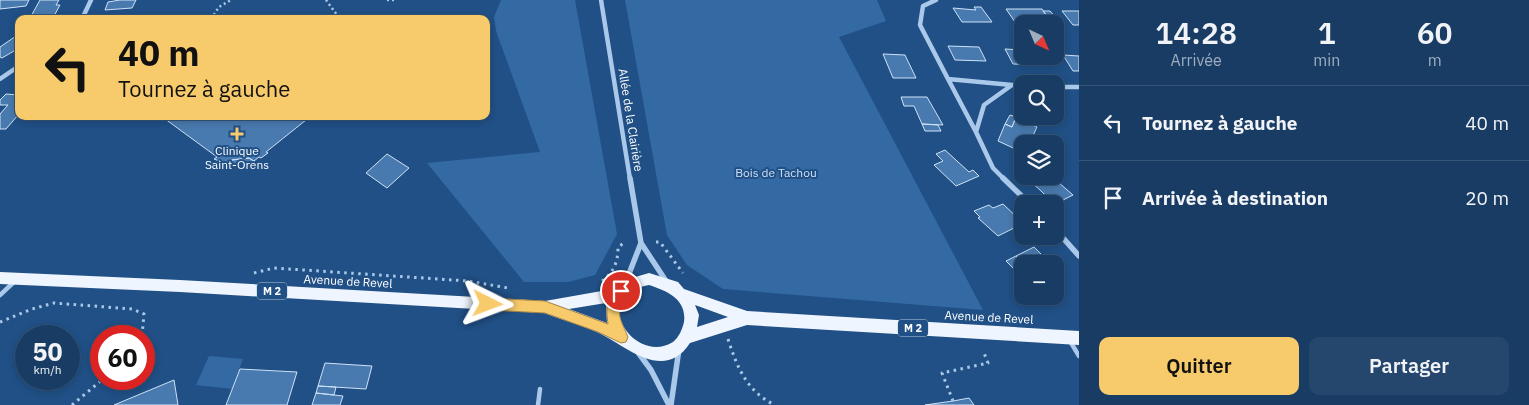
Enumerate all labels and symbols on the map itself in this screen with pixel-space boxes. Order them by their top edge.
north arrow [1014,15,1064,65]
street label: Allée de la Clairière [615,67,647,173]
marker: Clinique Saint-Orens [230,127,244,141]
place label: Clinique Saint-Orens [205,143,269,172]
park label: Bois de Tachou [735,165,817,180]
pin [600,270,642,312]
street label: Avenue de Revel [303,271,393,291]
position arrow [461,277,513,329]
road number: M 2 [257,282,287,300]
street label: Avenue de Revel [944,307,1034,327]
road number: M 2 [898,319,928,336]
speed limit sign: 60 [90,325,155,390]

